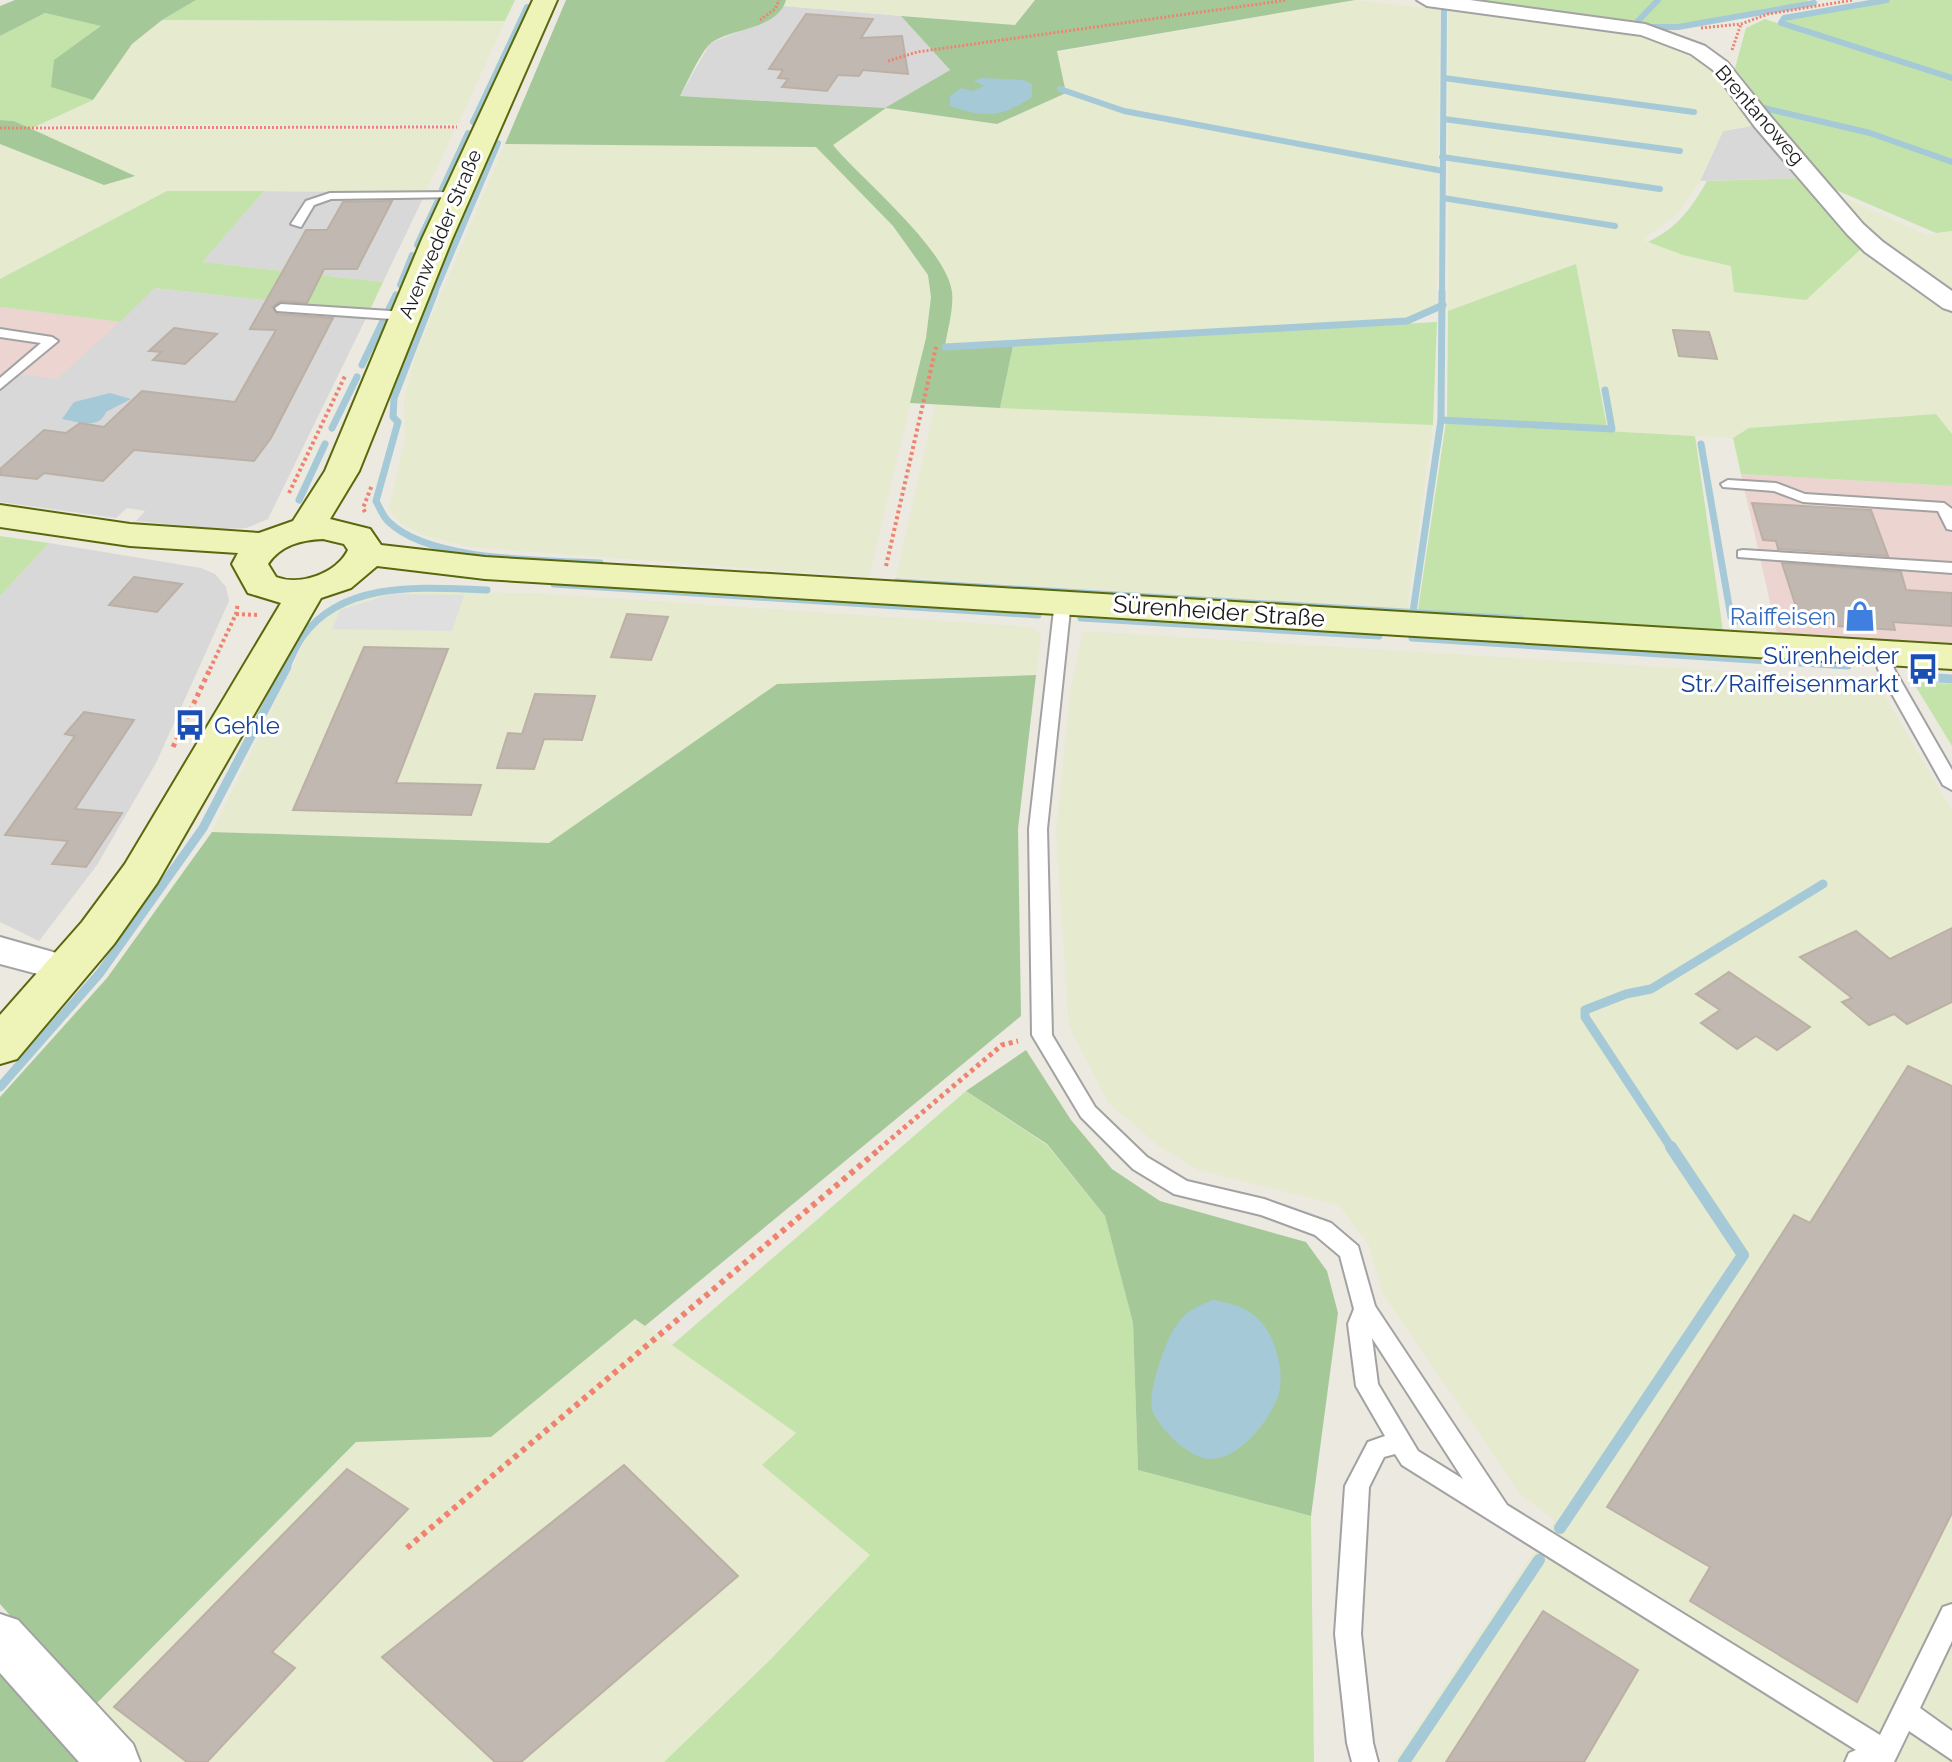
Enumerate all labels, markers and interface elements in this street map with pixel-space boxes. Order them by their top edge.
street label: Brentanoweg [1710,60,1810,170]
street label: Avenwedder Straße [393,146,487,322]
street label: Sürenheider Straße [1112,589,1326,633]
shop icon: Raiffeisen [1843,599,1877,633]
place label: Raiffeisen [1730,602,1836,631]
place label: Sürenheider Str./Raiffeisenmarkt [1681,641,1900,698]
bus stop icon: Sürenheider Str./Raiffeisenmarkt [1906,652,1940,686]
bus stop icon: Gehle [173,708,207,742]
place label: Gehle [214,711,280,740]

